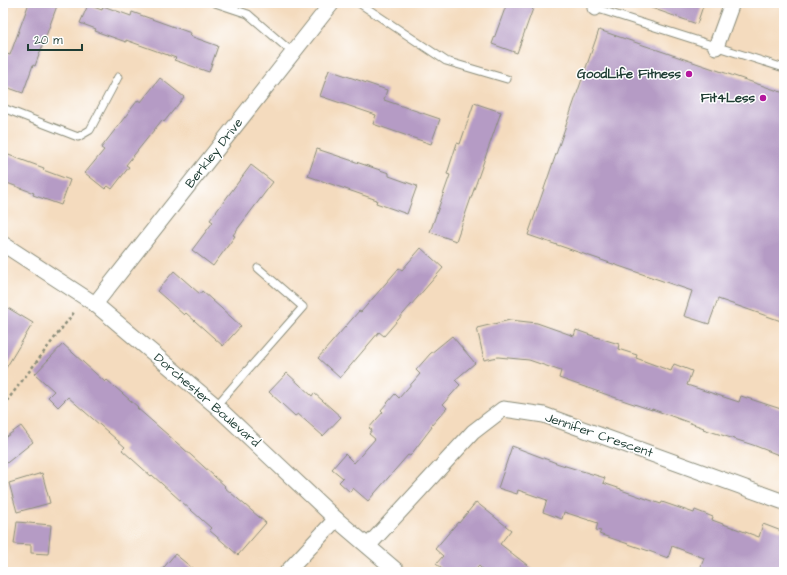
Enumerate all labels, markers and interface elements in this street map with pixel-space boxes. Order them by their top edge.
scale bar [28,26,82,52]
text: 20 m [34,32,63,49]
place label: GoodLife Fitness [577,65,681,83]
marker: GoodLife Fitness [684,69,694,79]
place label: Fit4Less [701,89,755,107]
marker: Fit4Less [758,93,768,103]
street label: Berkley Drive [181,114,248,192]
street label: Dorchester Boulevard [150,349,264,451]
street label: Jennifer Crescent [543,408,656,462]

